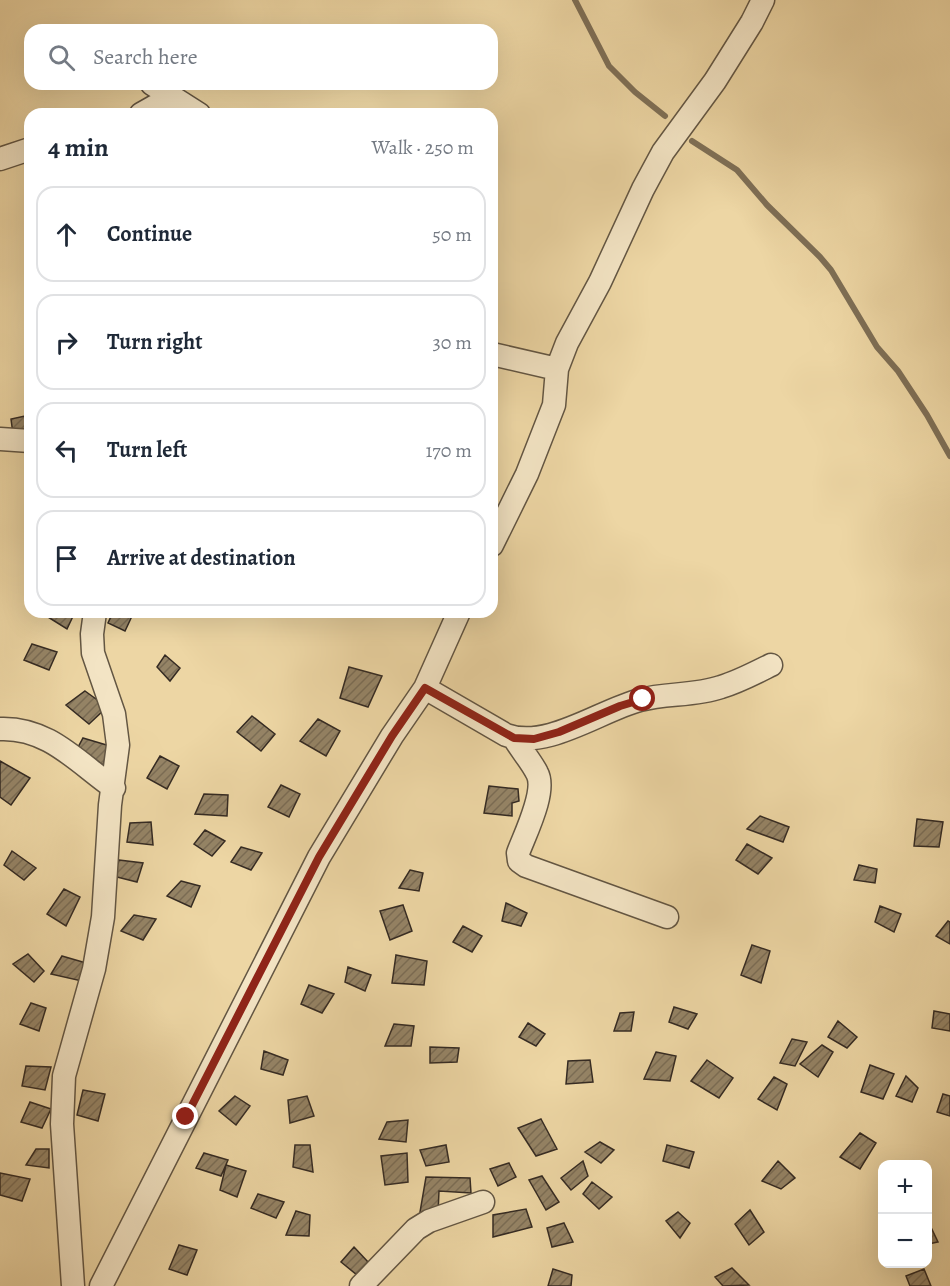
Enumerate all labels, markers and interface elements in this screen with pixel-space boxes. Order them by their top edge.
search box [24,24,498,90]
icon: search [45,41,78,74]
text: Search here [93,42,198,72]
text: 4 min [48,130,109,165]
text: Walk · 250 m [372,134,474,161]
icon: ahead [50,218,83,251]
text: Continue [107,219,192,249]
text: 50 m [432,221,472,248]
icon: right [50,326,83,359]
text: Turn right [107,327,203,357]
text: 30 m [432,329,472,356]
icon: left [50,434,83,467]
text: Turn left [107,435,187,465]
text: 170 m [426,437,472,464]
icon: arrive [50,542,83,575]
text: Arrive at destination [107,543,296,573]
route start [629,685,655,711]
route end [172,1103,198,1129]
map controls [878,1160,932,1268]
button: + [878,1160,932,1214]
button: − [878,1214,932,1268]

